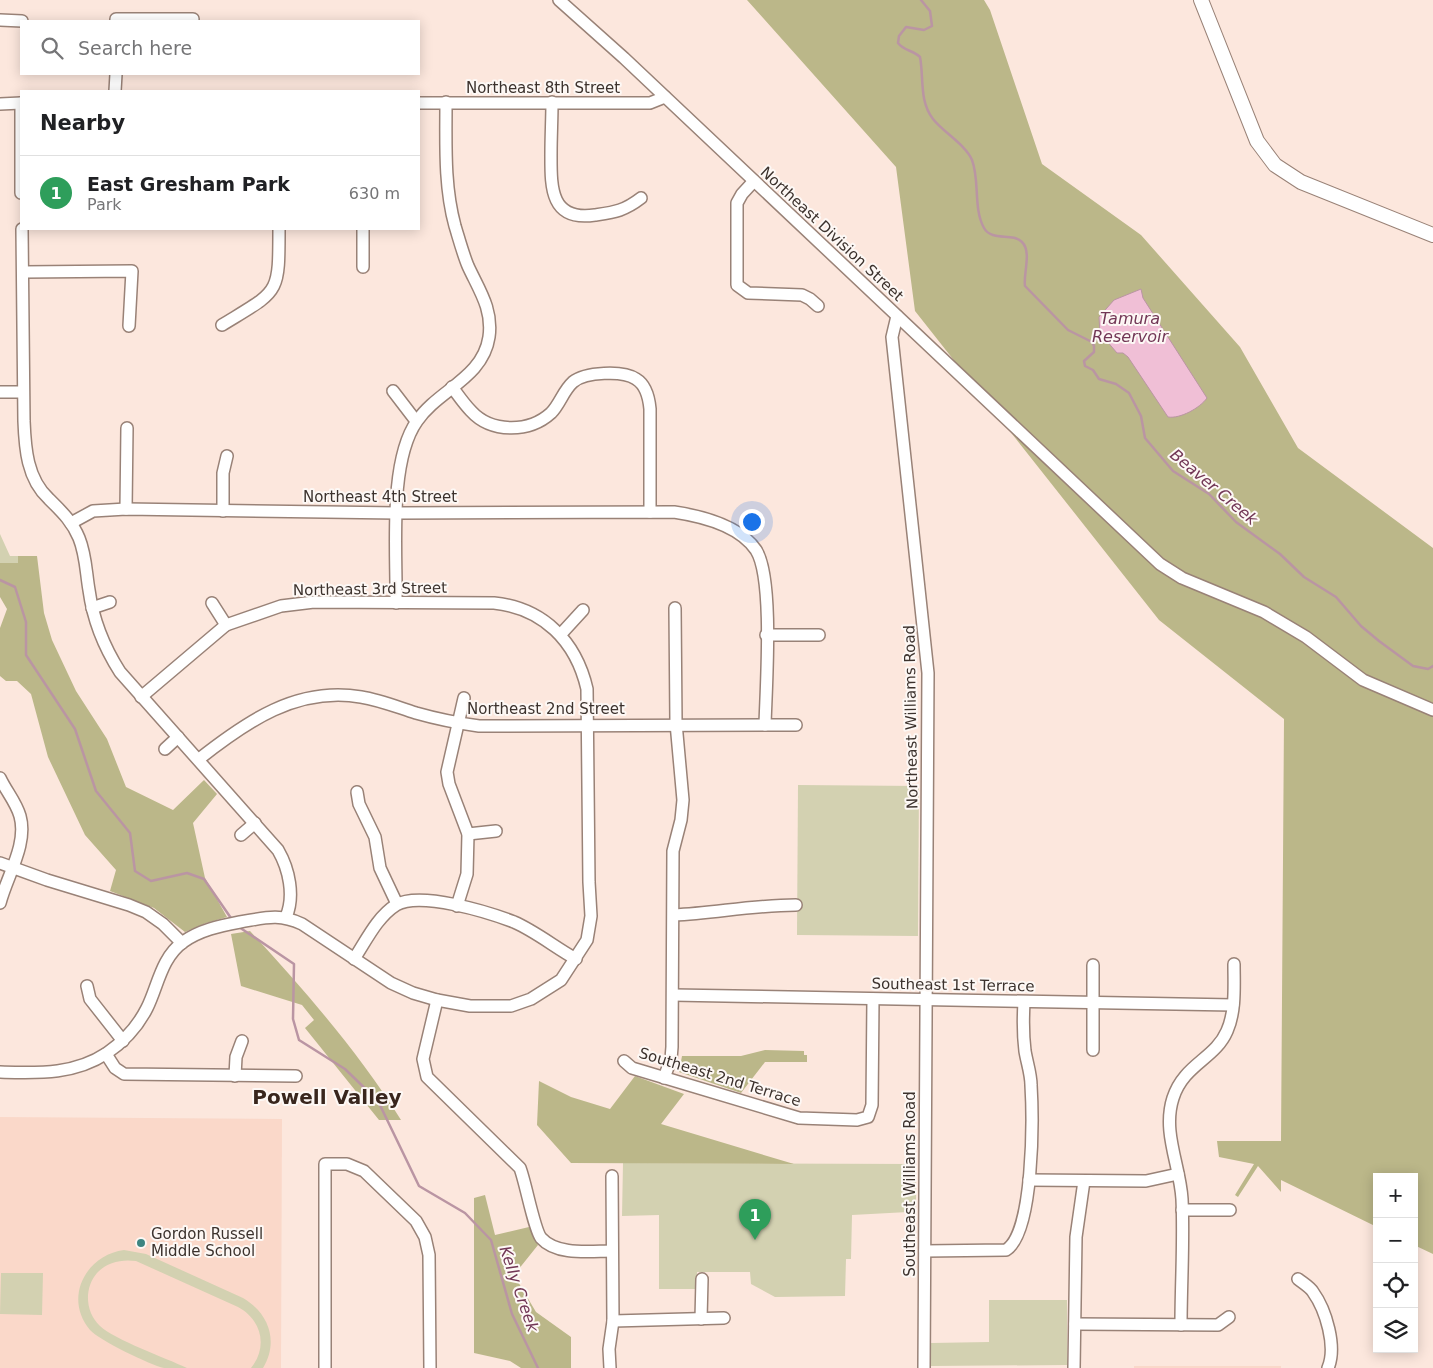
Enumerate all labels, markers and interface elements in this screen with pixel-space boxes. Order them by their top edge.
search box [20,20,420,75]
icon: search [38,34,66,62]
text: Search here [78,37,192,59]
street label: Northeast 8th Street [466,79,620,97]
text: Nearby [40,111,125,135]
street label: Northeast Division Street [757,163,907,305]
text: East Gresham Park [87,173,290,195]
text: 1 [50,184,62,203]
text: 630 m [349,184,400,203]
text: Park [87,195,122,214]
water label: Tamura Reservoir [1092,309,1169,346]
water label: Beaver Creek [1166,445,1262,530]
street label: Northeast 4th Street [303,488,457,506]
your location [739,509,765,535]
street label: Northeast 3rd Street [293,579,447,599]
street label: Northeast Williams Road [900,625,922,809]
street label: Northeast 2nd Street [467,700,625,718]
street label: Southeast 1st Terrace [871,975,1035,995]
street label: Southeast 2nd Terrace [637,1044,803,1110]
district label: Powell Valley [252,1085,402,1109]
street label: Southeast Williams Road [901,1091,919,1277]
map controls [1373,1173,1418,1353]
button: + [1373,1173,1418,1218]
pin: 1 [739,1199,771,1240]
button: − [1373,1218,1418,1263]
place label: Gordon Russell Middle School [151,1225,263,1260]
marker: Gordon Russell Middle School [135,1237,147,1249]
water label: Kelly Creek [495,1243,543,1335]
button: locate [1373,1263,1418,1308]
button: layers [1373,1308,1418,1353]

